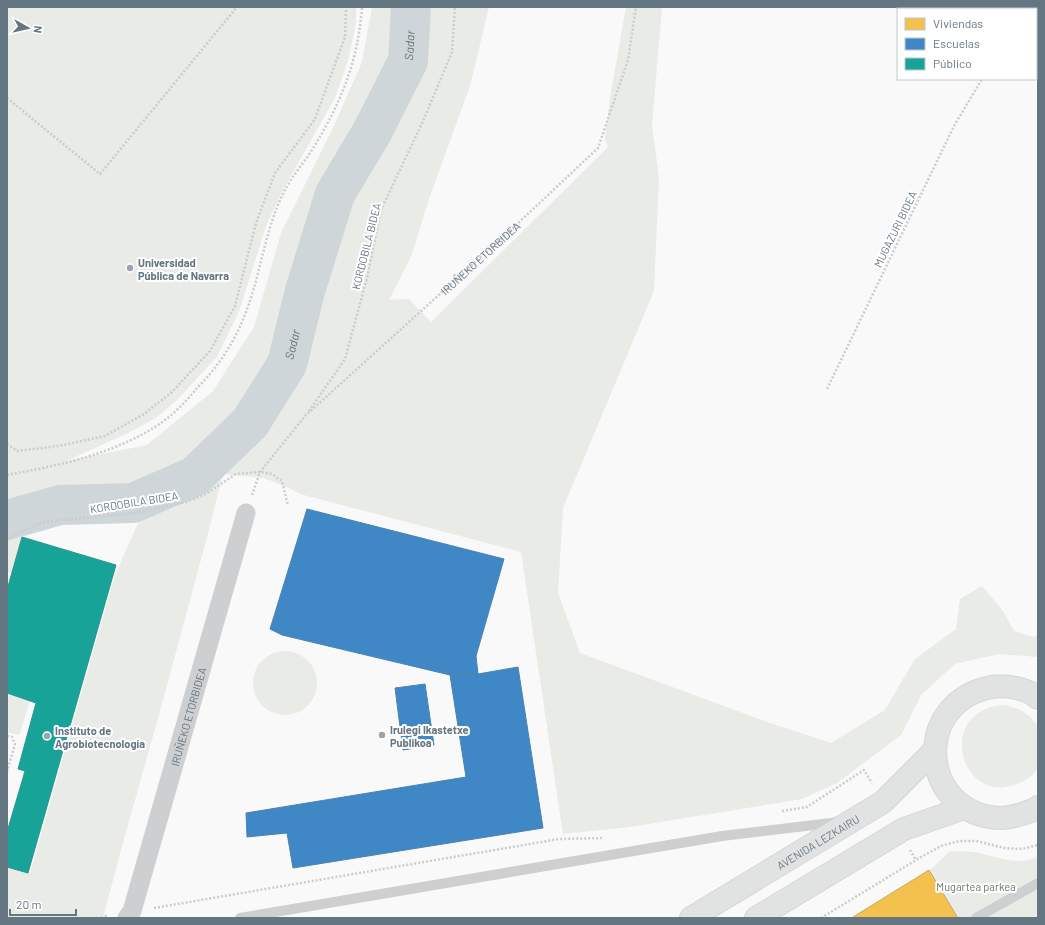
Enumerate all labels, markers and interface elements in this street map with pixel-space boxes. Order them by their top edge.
north arrow [8,8,48,48]
legend [897,8,1037,80]
text: Viviendas [933,16,983,30]
text: N [31,25,45,34]
water label: Sadar [401,29,417,61]
text: Escuelas [933,36,980,50]
text: Público [933,56,972,70]
street label: MUGAZURI BIDEA [871,188,919,269]
street label: KORDOBILA BIDEA [349,201,383,291]
street label: IRUÑEKO ETORBIDEA [438,219,522,297]
place label: Universidad Pública de Navarra [138,256,229,282]
marker: Universidad Pública de Navarra [125,263,135,273]
water label: Sadar [281,327,302,361]
street label: KORDOBILA BIDEA [89,489,179,515]
street label: IRUÑEKO ETORBIDEA [167,665,208,767]
place label: Irulegi Ikastetxe Publikoa [390,723,468,749]
place label: Instituto de Agrobiotecnología [55,724,145,750]
marker: Irulegi Ikastetxe Publikoa [377,730,387,740]
marker: Instituto de Agrobiotecnología [42,731,52,741]
street label: AVENIDA LEZKAIRU [774,812,861,871]
park label: Mugartea parkea [936,880,1016,893]
scale bar [10,891,76,917]
text: 20 m [16,897,42,911]

